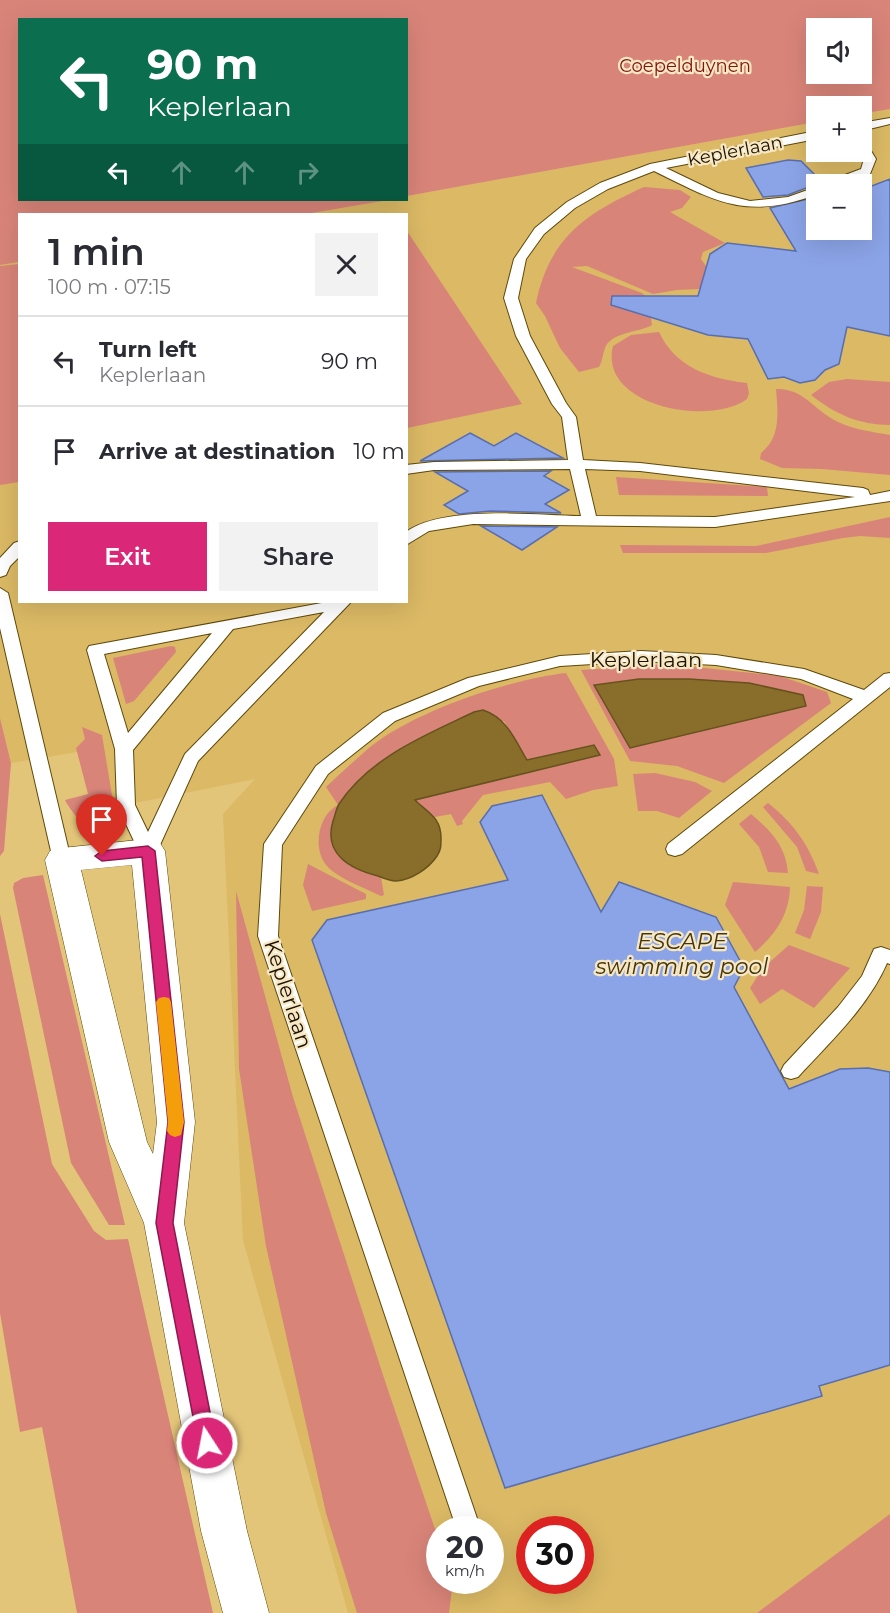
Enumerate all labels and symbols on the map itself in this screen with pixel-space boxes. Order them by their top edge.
park label: Coepelduynen [619,55,751,77]
street label: Keplerlaan [686,131,784,171]
street label: Keplerlaan [590,647,702,672]
pin [76,794,127,856]
water label: ESCAPE swimming pool [595,928,768,980]
street label: Keplerlaan [259,936,318,1051]
position arrow [175,1411,239,1475]
speed limit sign: 30 [516,1516,594,1594]

